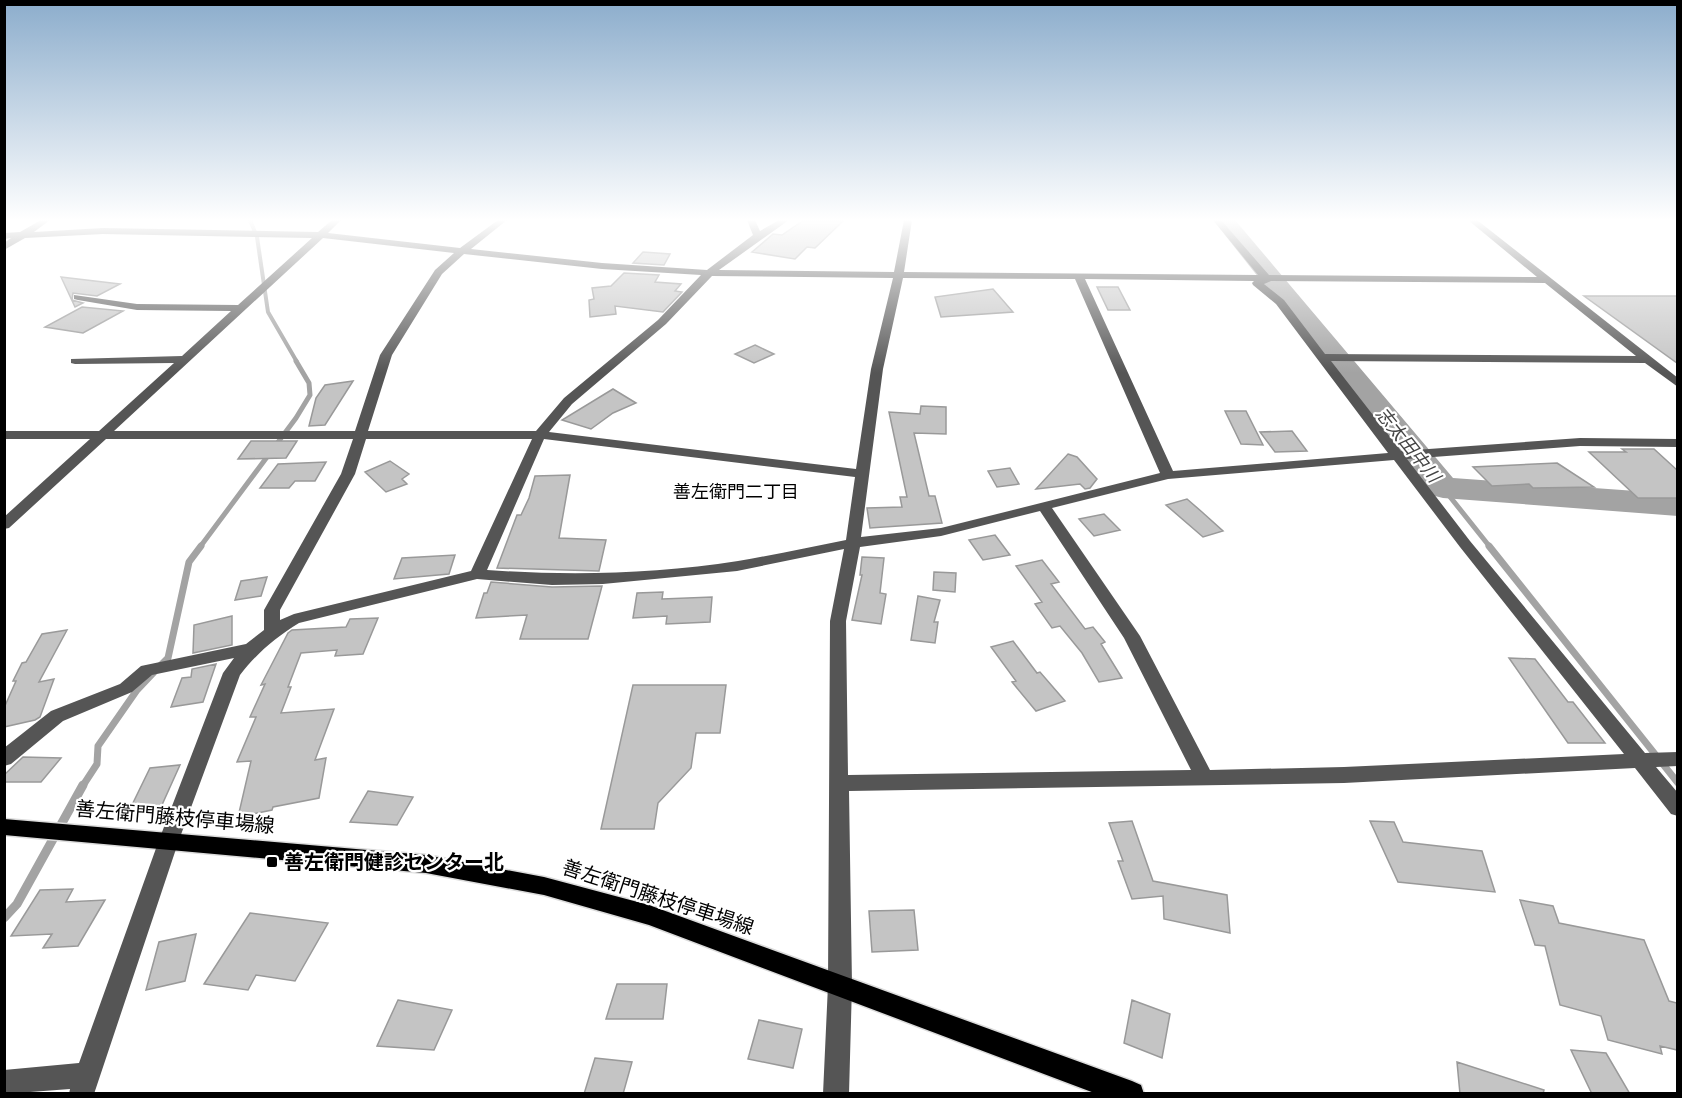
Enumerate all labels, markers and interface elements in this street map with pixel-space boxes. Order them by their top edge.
water label: 志太田中川 [1371,402,1448,488]
district label: 善左衛門二丁目 [673,479,799,503]
street label: 善左衛門藤枝停車場線 [74,794,276,839]
place label: 善左衛門健診センター北 [284,848,504,875]
street label: 善左衛門藤枝停車場線 [559,853,757,940]
marker: 善左衛門健診センター北 [265,855,279,869]

